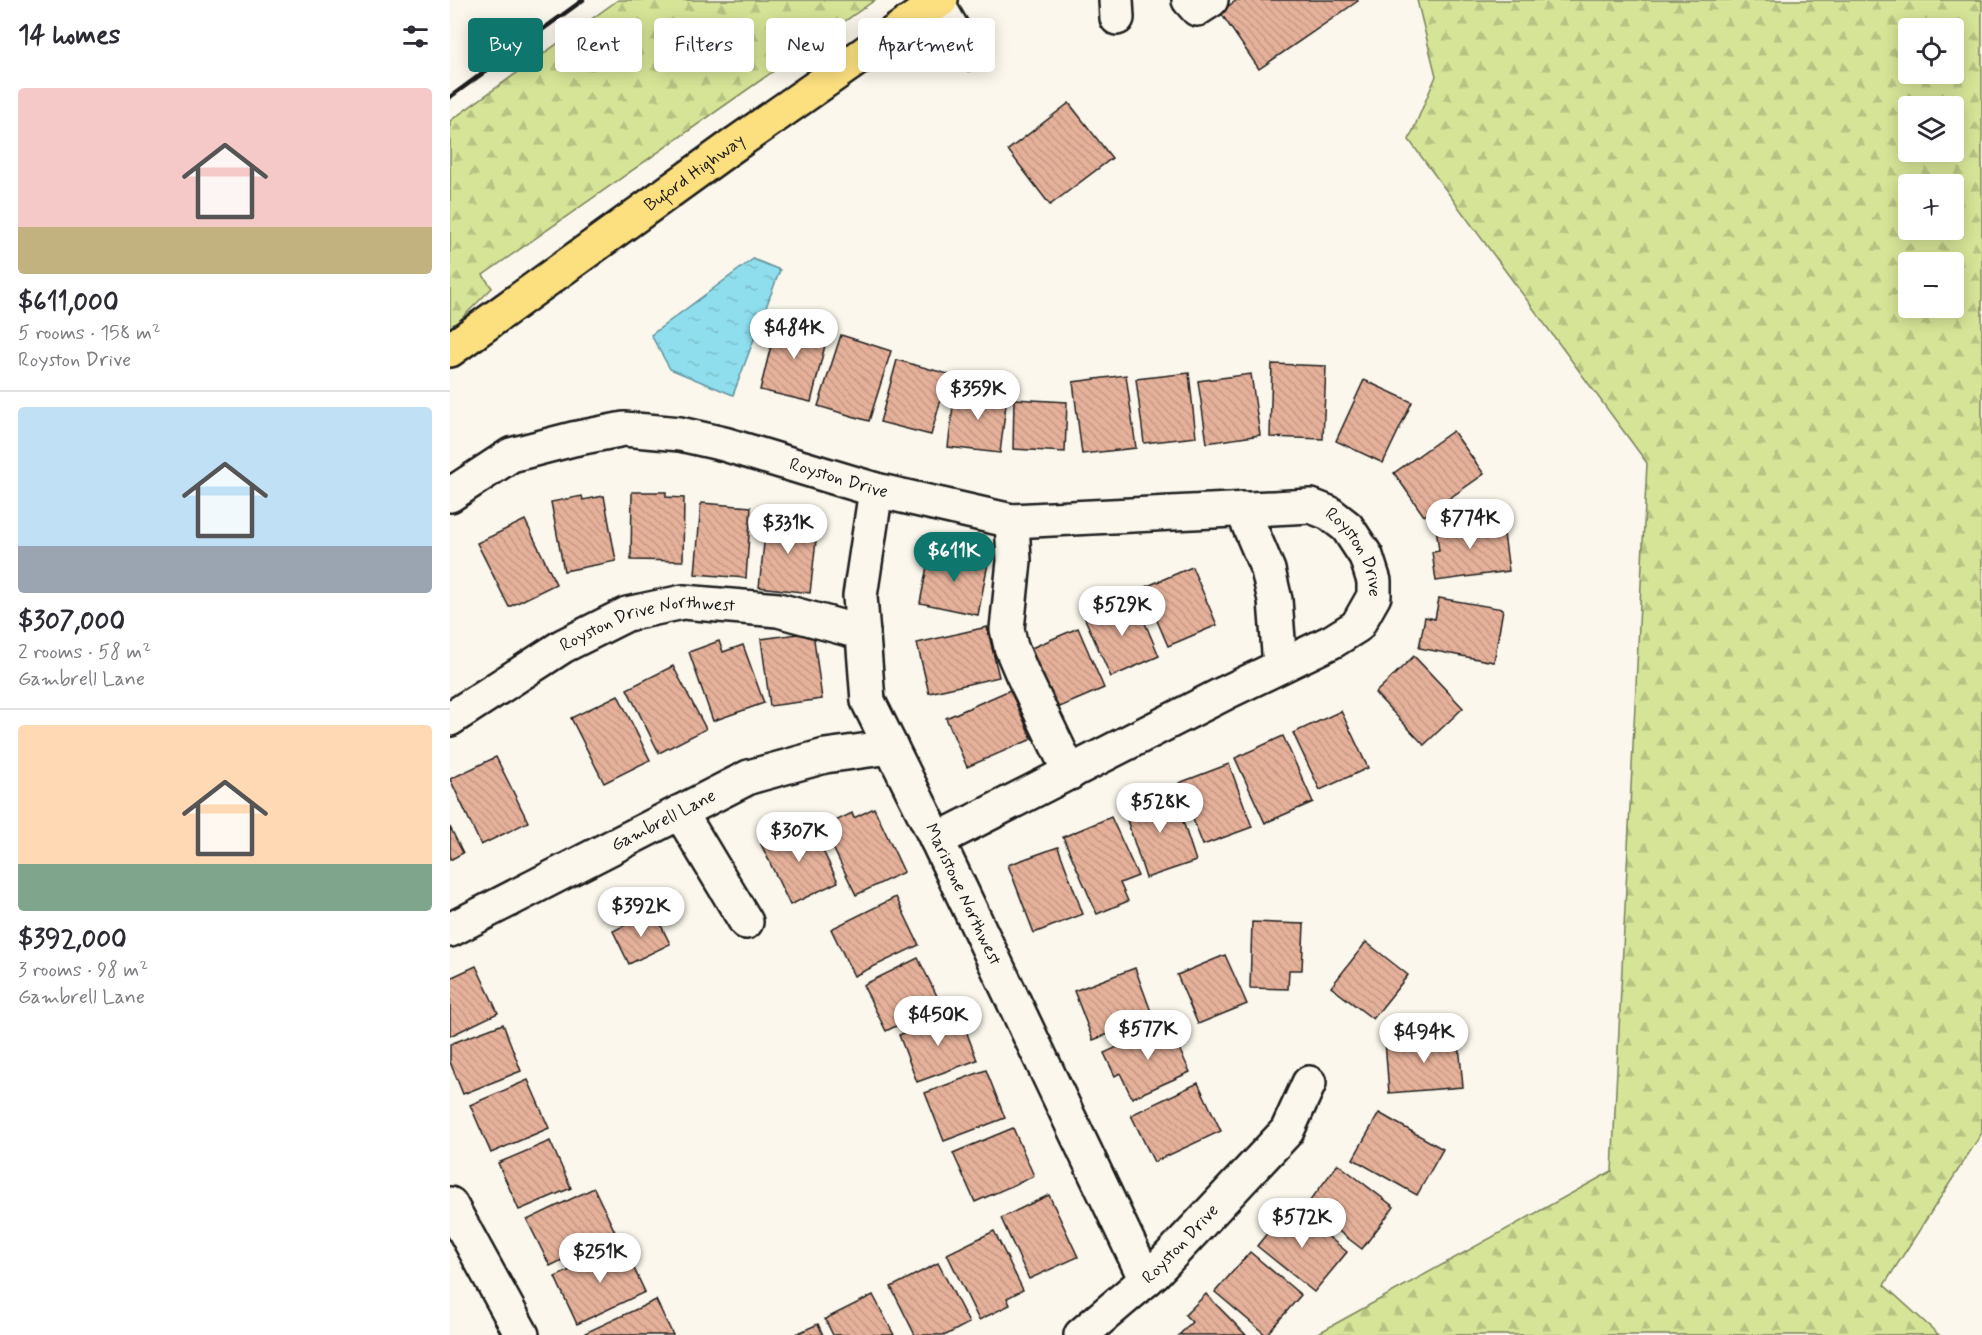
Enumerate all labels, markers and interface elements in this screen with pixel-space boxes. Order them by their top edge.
chip: Buy [468,18,543,72]
chip: Rent [555,18,642,72]
chip: Filters [654,18,754,72]
chip: New [766,18,846,72]
chip: Apartment [858,18,995,72]
map controls [1898,18,1964,318]
button: locate [1898,18,1964,84]
text: 14 homes [18,19,120,53]
icon: filters [399,20,432,53]
button: layers [1898,96,1964,162]
icon: home [171,127,279,235]
street label: Buford Highway [640,129,750,218]
button: + [1898,174,1964,240]
button: − [1898,252,1964,318]
text: $611,000 [18,286,119,320]
pin: $484K [752,309,836,360]
text: $484K [764,315,824,342]
text: 5 rooms · 158 m² [18,320,161,347]
text: Royston Drive [18,347,131,374]
pin: $359K [936,370,1020,421]
text: $359K [950,376,1006,403]
icon: home [171,446,279,554]
street label: Royston Drive [786,452,890,504]
pin: $774K [1428,499,1512,550]
street label: Royston Drive [1320,502,1386,597]
pin: $331K [746,504,830,555]
text: $774K [1440,505,1500,532]
text: $331K [762,510,814,537]
pin: $611K [912,532,996,583]
text: $611K [928,538,980,565]
pin: $529K [1080,586,1164,637]
street label: Royston Drive Northwest [556,589,737,658]
text: $529K [1093,592,1151,619]
text: $307,000 [18,605,125,639]
text: 2 rooms · 58 m² [18,639,151,666]
text: Gambrell Lane [18,666,145,693]
icon: home [171,764,279,872]
pin: $528K [1118,783,1202,834]
street label: Gambrell Lane [607,784,720,857]
text: $528K [1130,789,1190,816]
pin: $307K [757,812,841,863]
text: $307K [770,818,828,845]
street label: Maristone Northwest [919,819,1007,970]
pin: $392K [599,887,683,938]
text: $392K [612,893,670,920]
text: $392,000 [18,923,127,957]
text: 3 rooms · 98 m² [18,957,148,984]
text: Gambrell Lane [18,984,145,1011]
pin: $450K [896,996,980,1047]
text: $450K [908,1002,968,1029]
pin: $577K [1106,1010,1190,1061]
pin: $494K [1382,1013,1466,1064]
text: $577K [1118,1016,1178,1043]
text: $494K [1393,1019,1455,1046]
pin: $572K [1260,1198,1344,1249]
street label: Royston Drive [1137,1199,1224,1290]
text: $572K [1272,1204,1332,1231]
pin: $251K [558,1233,642,1284]
text: $251K [573,1239,627,1266]

